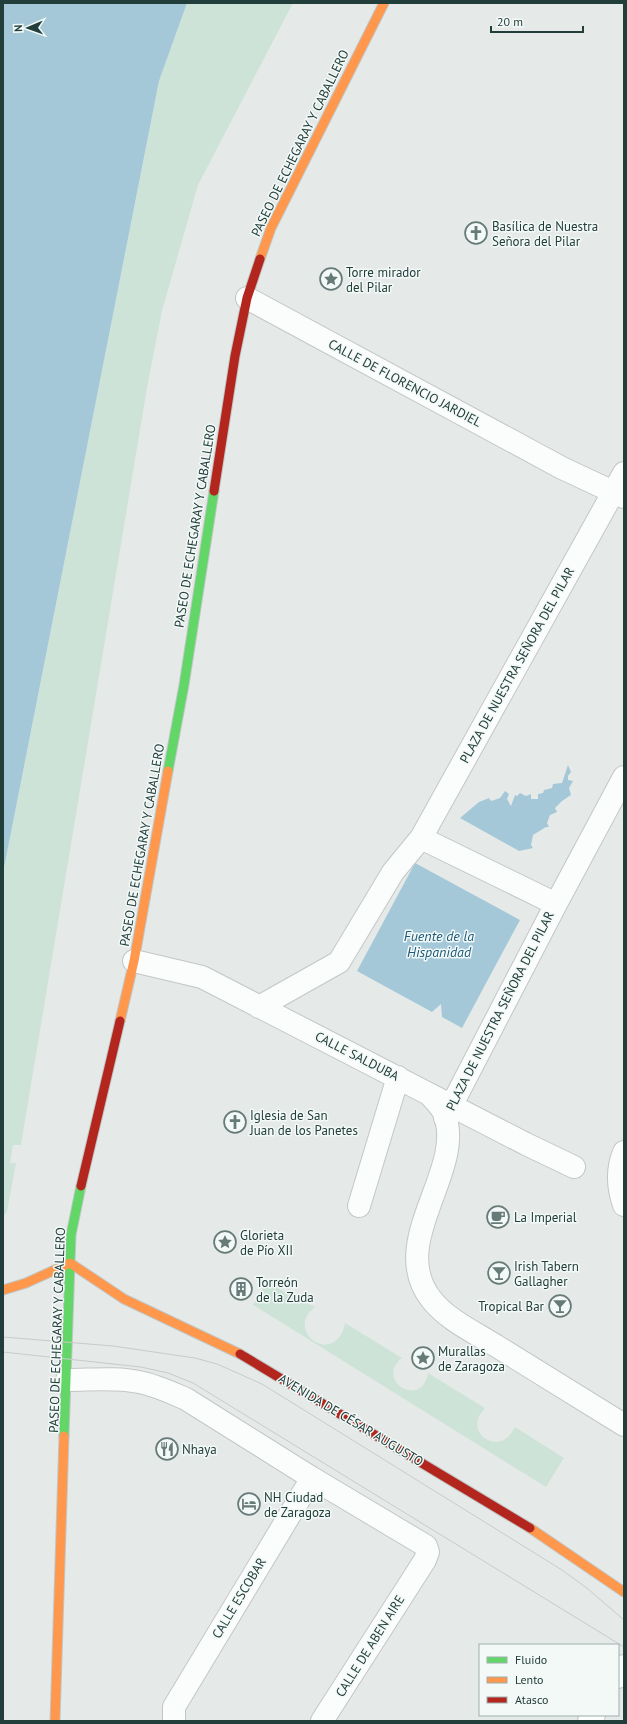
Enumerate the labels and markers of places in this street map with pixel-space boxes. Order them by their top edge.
place label: Basílica de Nuestra Señora del Pilar [492,218,598,250]
church icon: Basílica de Nuestra Señora del Pilar [463,220,489,246]
place label: Torre mirador del Pilar [346,264,421,296]
place icon: Torre mirador del Pilar [318,266,344,292]
place label: Iglesia de San Juan de los Panetes [249,1107,358,1139]
church icon: Iglesia de San Juan de los Panetes [222,1109,248,1135]
cafe icon: La Imperial [485,1204,511,1230]
place label: La Imperial [514,1209,577,1226]
place label: Glorieta de Pío XII [240,1227,293,1259]
place icon: Glorieta de Pío XII [212,1229,238,1255]
place label: Irish Tabern Gallagher [514,1258,579,1290]
bar icon: Irish Tabern Gallagher [486,1260,512,1286]
place label: Torreón de la Zuda [256,1274,314,1306]
building icon: Torreón de la Zuda [228,1276,254,1302]
bar icon: Tropical Bar [547,1293,573,1319]
place label: Tropical Bar [478,1298,545,1315]
place label: Murallas de Zaragoza [438,1343,505,1375]
place icon: Murallas de Zaragoza [410,1345,436,1371]
restaurant icon: Nhaya [154,1436,180,1462]
place label: Nhaya [182,1441,217,1458]
place label: NH Ciudad de Zaragoza [264,1489,331,1521]
hotel icon: NH Ciudad de Zaragoza [236,1491,262,1517]

